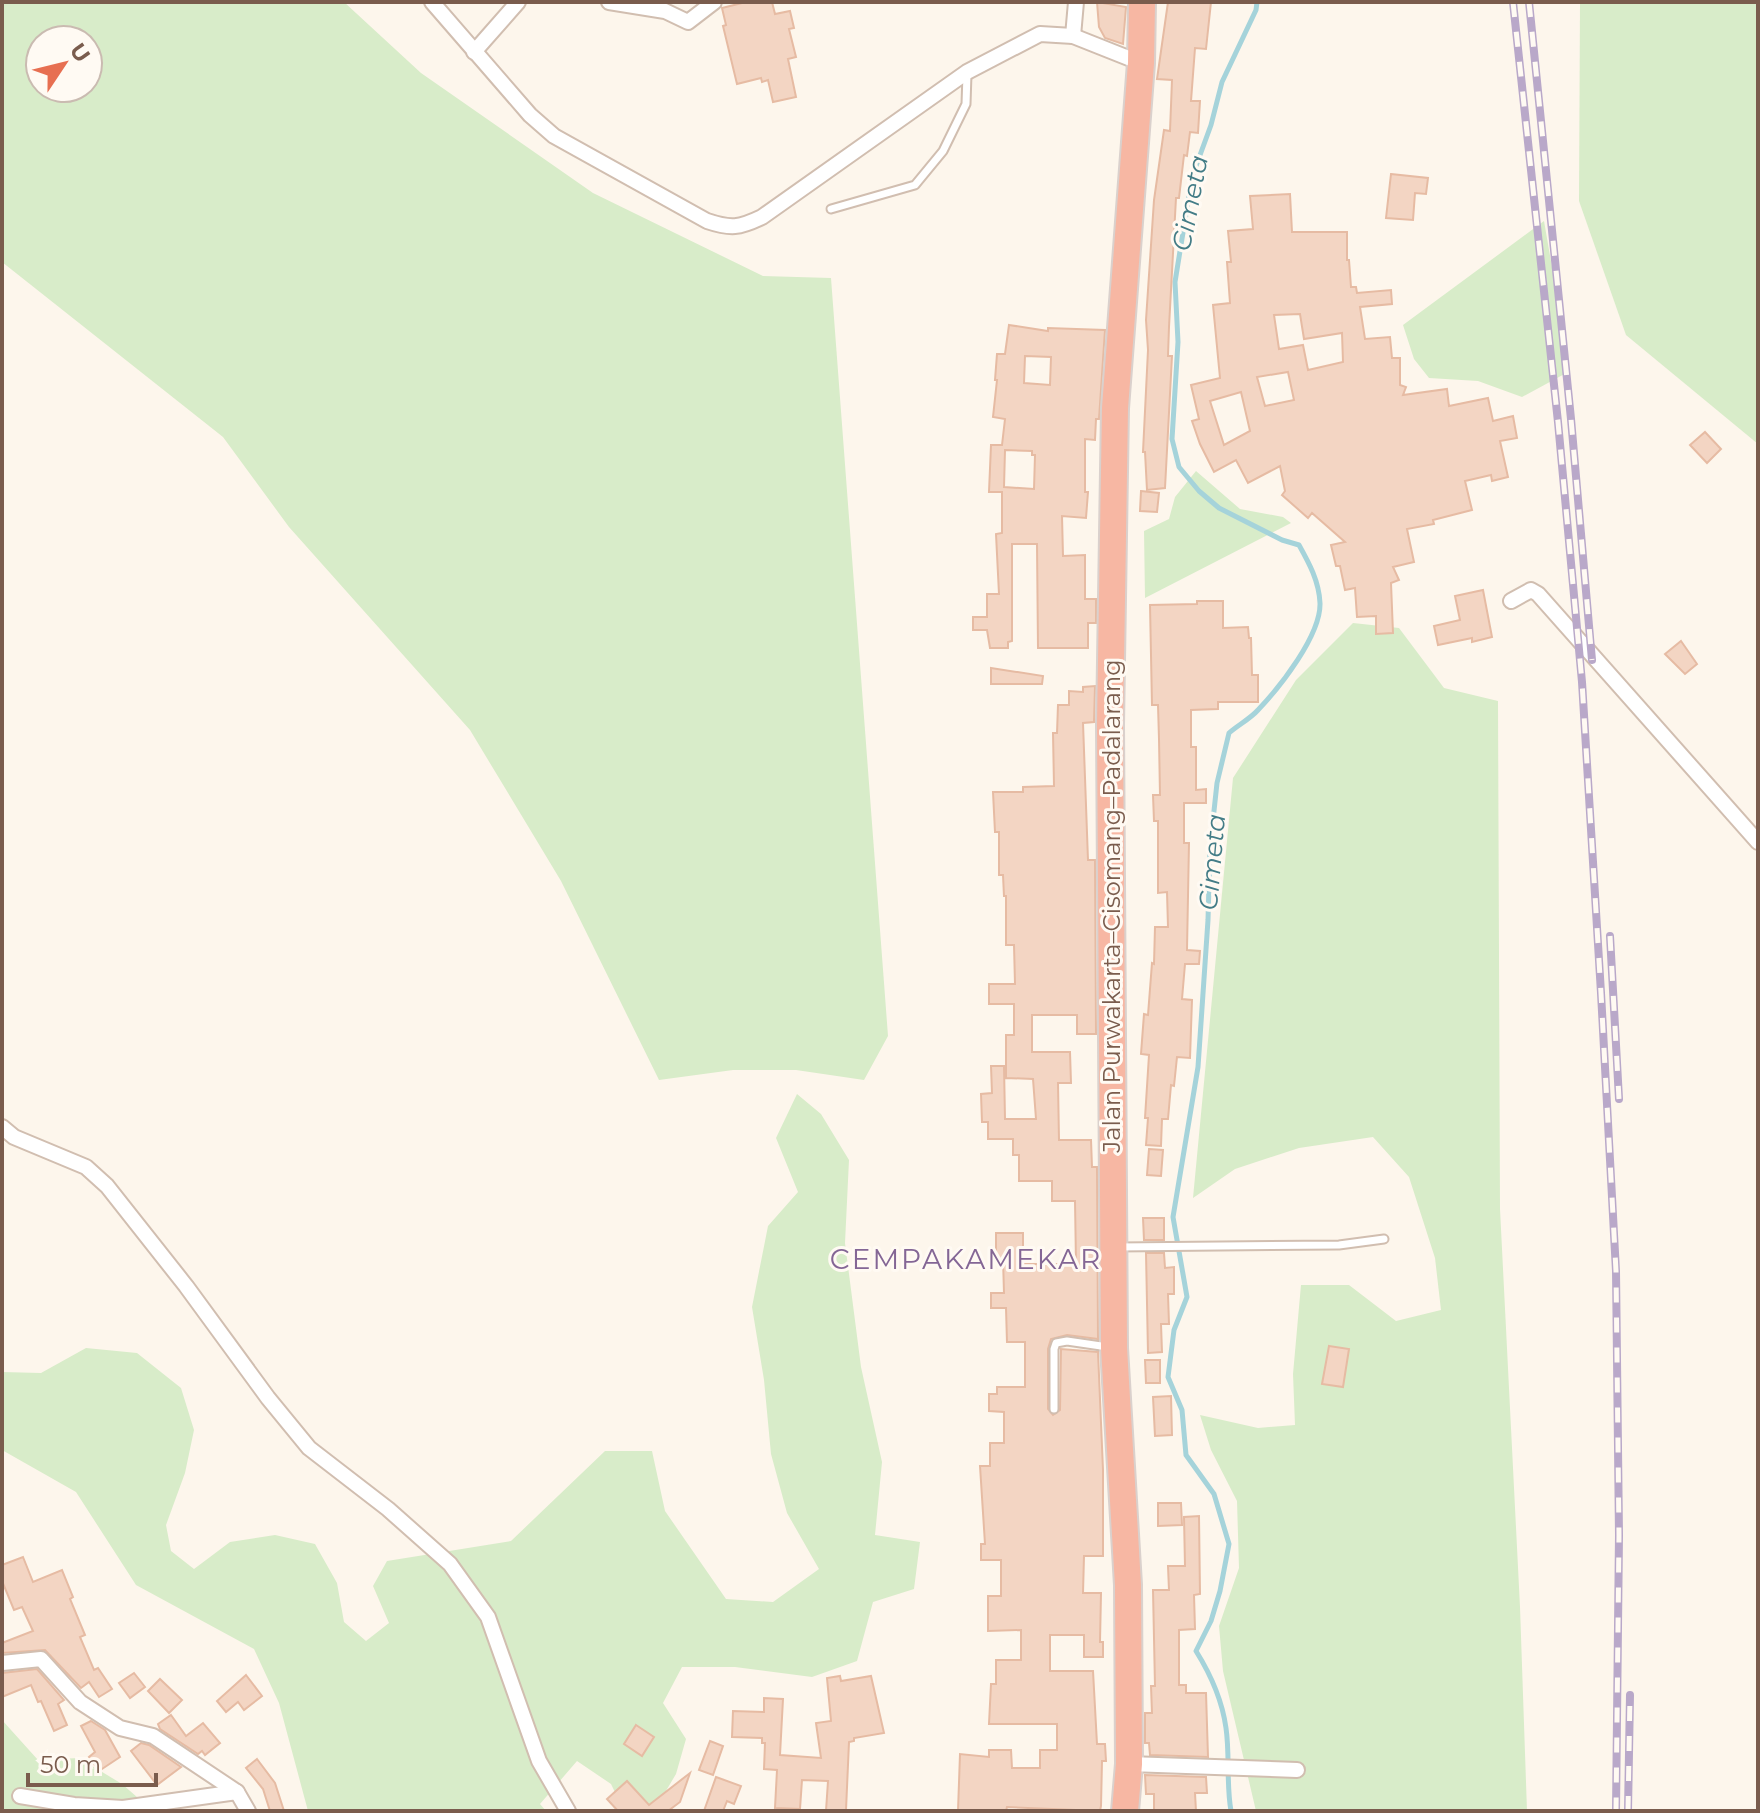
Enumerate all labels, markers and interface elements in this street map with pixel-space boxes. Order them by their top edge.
north arrow [24,24,104,104]
text: U [64,38,96,68]
water label: Cimeta [1165,152,1215,254]
street label: Jalan Purwakarta–Cisomang–Padalarang [1097,659,1126,1154]
water label: Cimeta [1192,812,1232,912]
district label: CEMPAKAMEKAR [830,1242,1102,1276]
scale bar [28,1737,156,1787]
text: 50 m [40,1750,101,1779]

